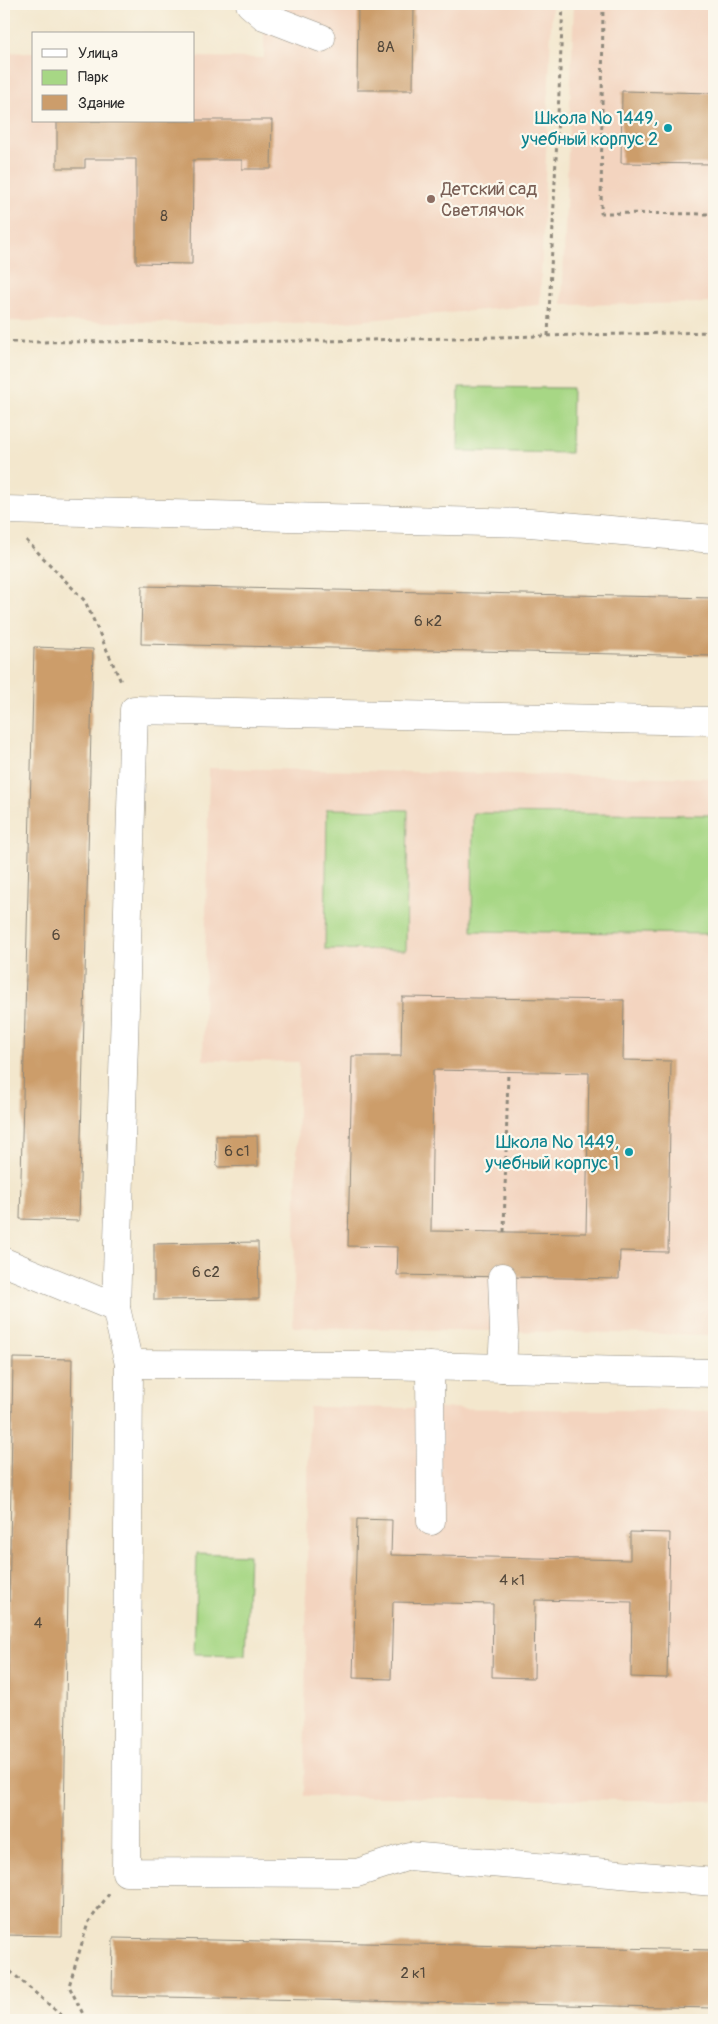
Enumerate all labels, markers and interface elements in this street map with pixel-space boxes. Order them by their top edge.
legend [32,32,195,122]
house number: 8А [377,38,395,57]
text: Улица [78,44,118,63]
text: Парк [78,68,109,87]
text: Здание [78,94,125,113]
place label: Школа № 1449, учебный корпус 2 [521,107,658,151]
marker: Школа № 1449, учебный корпус 2 [662,122,674,134]
place label: Детский сад Светлячок [440,178,537,222]
marker: Детский сад Светлячок [425,193,437,205]
house number: 8 [160,207,168,226]
house number: 6 к2 [414,612,442,631]
house number: 6 [52,926,60,945]
place label: Школа № 1449, учебный корпус 1 [485,1131,619,1175]
house number: 6 с1 [224,1142,250,1161]
marker: Школа № 1449, учебный корпус 1 [623,1146,635,1158]
house number: 6 с2 [192,1263,220,1282]
house number: 4 к1 [499,1571,525,1590]
house number: 4 [34,1614,43,1633]
house number: 2 к1 [400,1964,426,1983]

